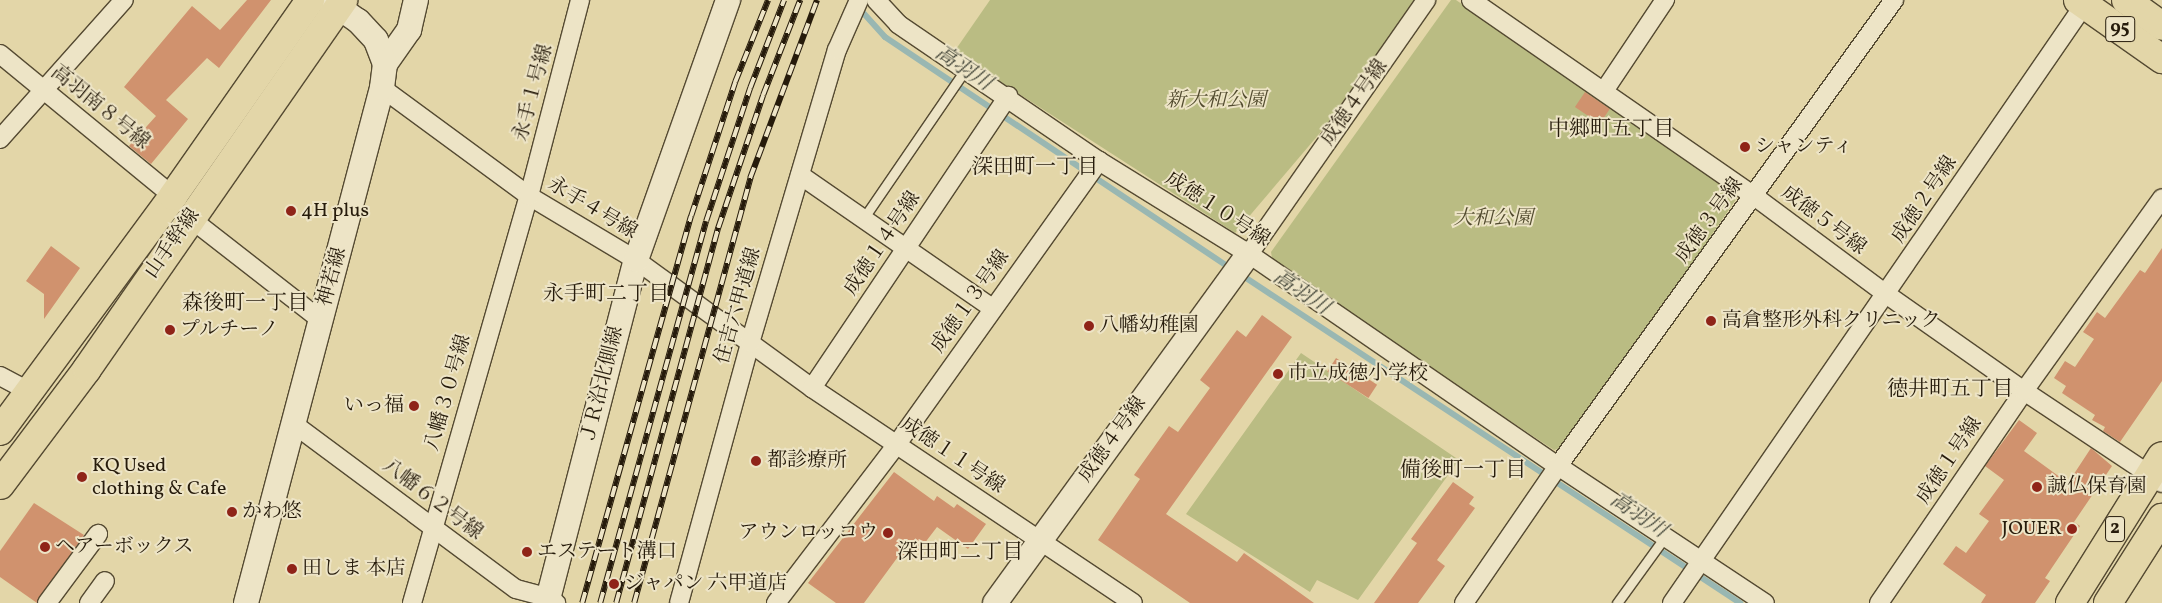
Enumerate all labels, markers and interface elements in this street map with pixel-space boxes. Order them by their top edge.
road number: 95 [2105,12,2135,46]
water label: 高羽川 [930,41,996,97]
street label: 永手１号線 [509,42,559,144]
street label: 成徳４号線 [1316,55,1394,151]
street label: 高羽南８号線 [46,61,154,155]
park label: 新大和公園 [1166,89,1266,113]
district label: 中郷町五丁目 [1548,117,1674,143]
place label: シャンティ [1755,135,1855,159]
marker: シャンティ [1739,141,1751,153]
street label: 成徳２号線 [1887,152,1963,248]
district label: 深田町一丁目 [972,155,1098,181]
street label: 成徳１０号線 [1160,167,1274,253]
street label: 永手４号線 [543,173,641,245]
street label: 成徳３号線 [1671,173,1749,269]
street label: 成徳５号線 [1776,181,1870,261]
street label: 成徳１４号線 [840,188,926,300]
place label: 4H plus [301,199,369,223]
street label: 山手幹線 [140,204,206,284]
marker: 4H plus [285,205,297,217]
park label: 大和公園 [1453,207,1533,231]
street label: 神若線 [314,245,352,309]
street label: 住吉六甲道線 [711,245,767,367]
street label: 成徳１３号線 [927,246,1015,358]
water label: 高羽川 [1268,265,1334,321]
district label: 永手町二丁目 [543,282,669,308]
district label: 森後町一丁目 [182,291,308,317]
place label: 高倉整形外科クリニック [1722,309,1942,333]
place label: 八幡幼稚園 [1099,314,1199,338]
marker: 高倉整形外科クリニック [1704,314,1718,328]
place label: プルチーノ [180,318,280,342]
marker: 八幡幼稚園 [1083,320,1095,332]
marker: プルチーノ [164,324,176,336]
street label: ＪＲ沿北側線 [577,324,629,446]
street label: 八幡３０号線 [421,332,477,454]
place label: 市立成徳小学校 [1288,362,1428,386]
marker: 市立成徳小学校 [1272,368,1284,380]
district label: 徳井町五丁目 [1887,377,2013,403]
street label: 成徳４号線 [1074,392,1152,488]
place label: いっ福 [344,394,404,418]
marker: いっ福 [408,400,420,412]
street label: 成徳１１号線 [896,413,1008,499]
street label: 成徳１号線 [1912,413,1988,509]
place label: 都診療所 [767,449,847,473]
place label: KQ Used clothing & Cafe [92,454,226,501]
street label: 八幡６２号線 [377,454,487,546]
marker: 都診療所 [749,454,763,468]
district label: 備後町一丁目 [1400,458,1526,484]
marker: KQ Used clothing & Cafe [76,471,88,483]
place label: 誠仏保育園 [2047,475,2147,499]
marker: 誠仏保育園 [2031,481,2043,493]
water label: 高羽川 [1605,488,1671,544]
place label: かわ悠 [242,500,302,524]
marker: かわ悠 [226,506,238,518]
road number: 2 [2105,512,2125,546]
place label: JOUER [2002,517,2062,541]
place label: アウンロッコウ [738,521,878,545]
marker: JOUER [2066,523,2078,535]
marker: アウンロッコウ [882,527,894,539]
place label: ヘアーボックス [55,535,194,559]
place label: エステート溝口 [537,540,677,564]
district label: 深田町二丁目 [897,540,1023,566]
marker: ヘアーボックス [39,541,51,553]
marker: エステート溝口 [521,546,533,558]
place label: 田しま 本店 [302,557,406,581]
marker: 田しま 本店 [286,563,298,575]
place label: ジャパン 六甲道店 [624,572,788,596]
marker: ジャパン 六甲道店 [608,578,620,590]

